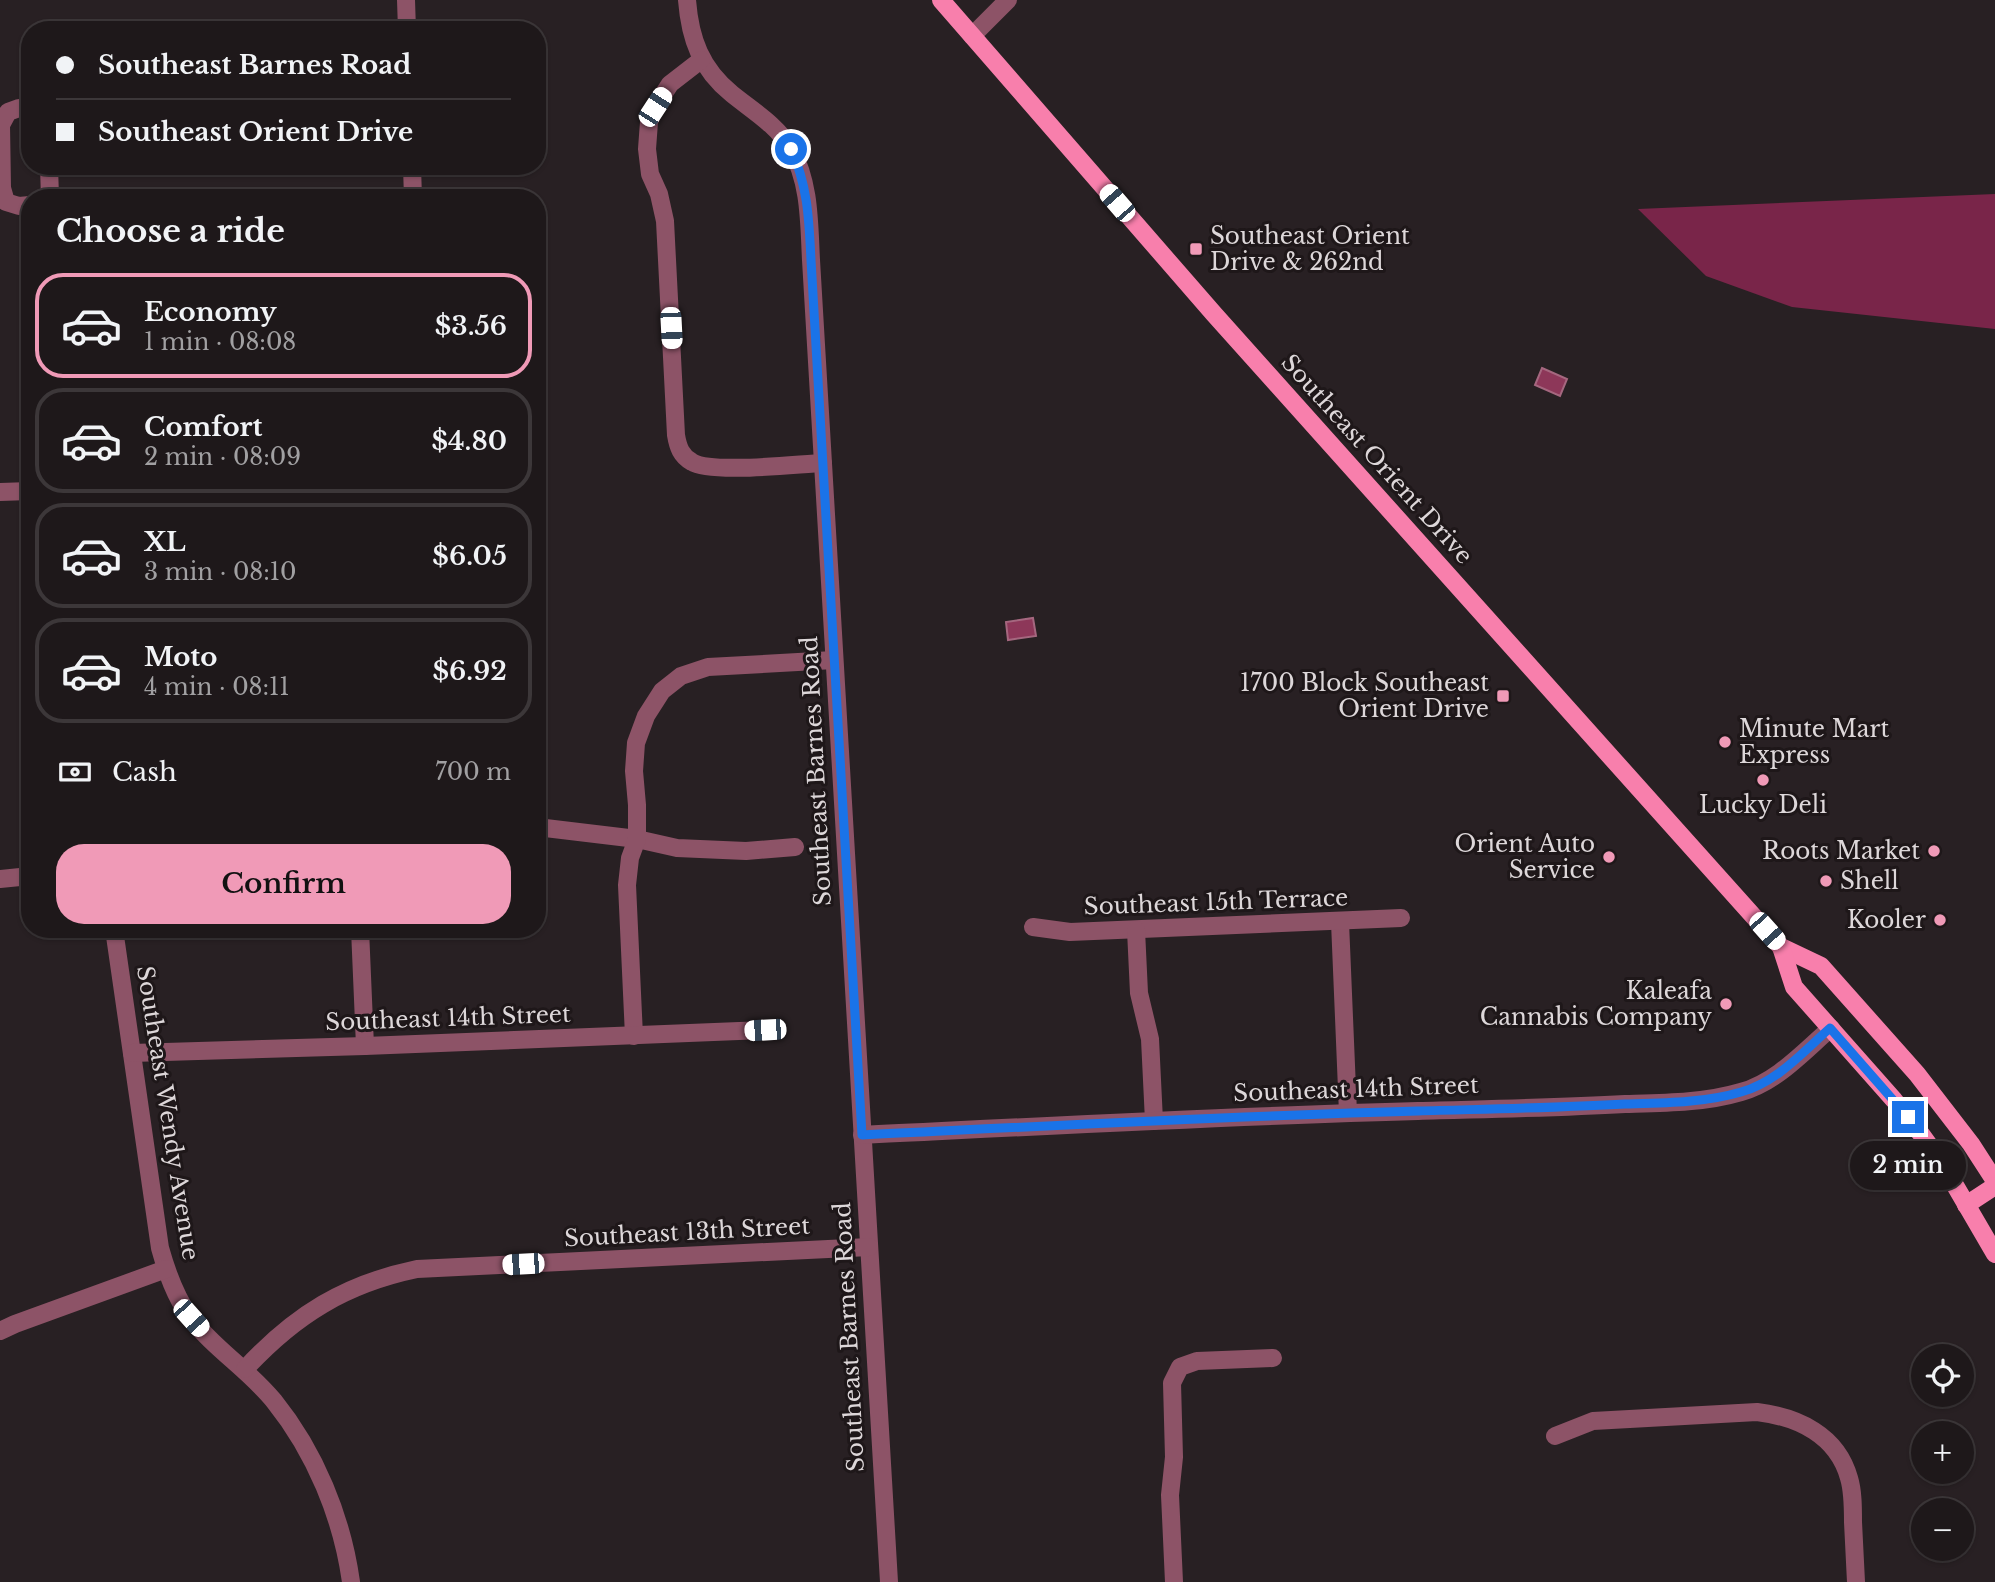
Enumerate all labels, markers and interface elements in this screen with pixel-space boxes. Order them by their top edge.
text: Southeast Barnes Road [98,49,411,81]
car [635,84,676,130]
text: Southeast Orient Drive [98,116,413,148]
route start [775,133,807,165]
car [1096,180,1139,226]
text: Choose a ride [56,211,285,251]
place label: Southeast Orient Drive & 262nd [1210,222,1410,276]
marker: Southeast Orient Drive & 262nd [1188,241,1204,257]
icon: car [60,294,123,357]
text: Economy [144,296,277,328]
car [660,306,683,350]
text: $3.56 [435,310,507,342]
text: 1 min · 08:08 [144,328,296,356]
street label: Southeast Orient Drive [1276,349,1478,569]
icon: car [60,409,123,472]
text: Comfort [144,411,262,443]
text: $4.80 [431,425,507,457]
text: 2 min · 08:09 [144,443,301,471]
icon: car [60,524,123,587]
text: XL [144,526,186,558]
text: $6.05 [432,540,507,572]
text: 3 min · 08:10 [144,558,297,586]
street label: Southeast Barnes Road [795,635,837,907]
icon: car [60,639,123,702]
text: Moto [144,641,217,673]
text: $6.92 [432,655,507,687]
place label: 1700 Block Southeast Orient Drive [1240,669,1489,723]
text: 4 min · 08:11 [144,673,290,701]
marker: 1700 Block Southeast Orient Drive [1495,688,1511,704]
place label: Minute Mart Express [1739,715,1889,769]
marker: Minute Mart Express [1717,734,1733,750]
icon: cash [56,753,94,791]
text: Cash [112,756,177,788]
text: 700 m [435,758,511,786]
marker: Lucky Deli [1755,772,1771,788]
place label: Lucky Deli [1699,791,1827,819]
place label: Orient Auto Service [1454,830,1595,884]
place label: Roots Market [1762,837,1920,865]
marker: Roots Market [1926,843,1942,859]
button: Confirm [56,844,511,924]
marker: Orient Auto Service [1601,849,1617,865]
place label: Shell [1840,867,1899,895]
marker: Shell [1818,873,1834,889]
street label: Southeast 15th Terrace [1083,883,1349,921]
place label: Kooler [1847,906,1926,934]
car [1746,908,1789,954]
marker: Kooler [1932,912,1948,928]
street label: Southeast Wendy Avenue [131,964,205,1262]
place label: Kaleafa Cannabis Company [1480,977,1712,1031]
marker: Kaleafa Cannabis Company [1718,996,1734,1012]
street label: Southeast 14th Street [325,1000,571,1036]
car [744,1018,787,1042]
street label: Southeast 14th Street [1233,1071,1479,1107]
route end [1892,1101,1924,1133]
callout: 2 min [1850,1142,1966,1190]
text: 2 min [1873,1151,1943,1179]
street label: Southeast Barnes Road [828,1201,870,1473]
street label: Southeast 13th Street [563,1212,811,1252]
car [502,1252,545,1276]
car [170,1295,213,1341]
map controls [1911,1344,1974,1561]
button: locate [1911,1344,1974,1407]
button: + [1911,1421,1974,1484]
button: − [1911,1498,1974,1561]

